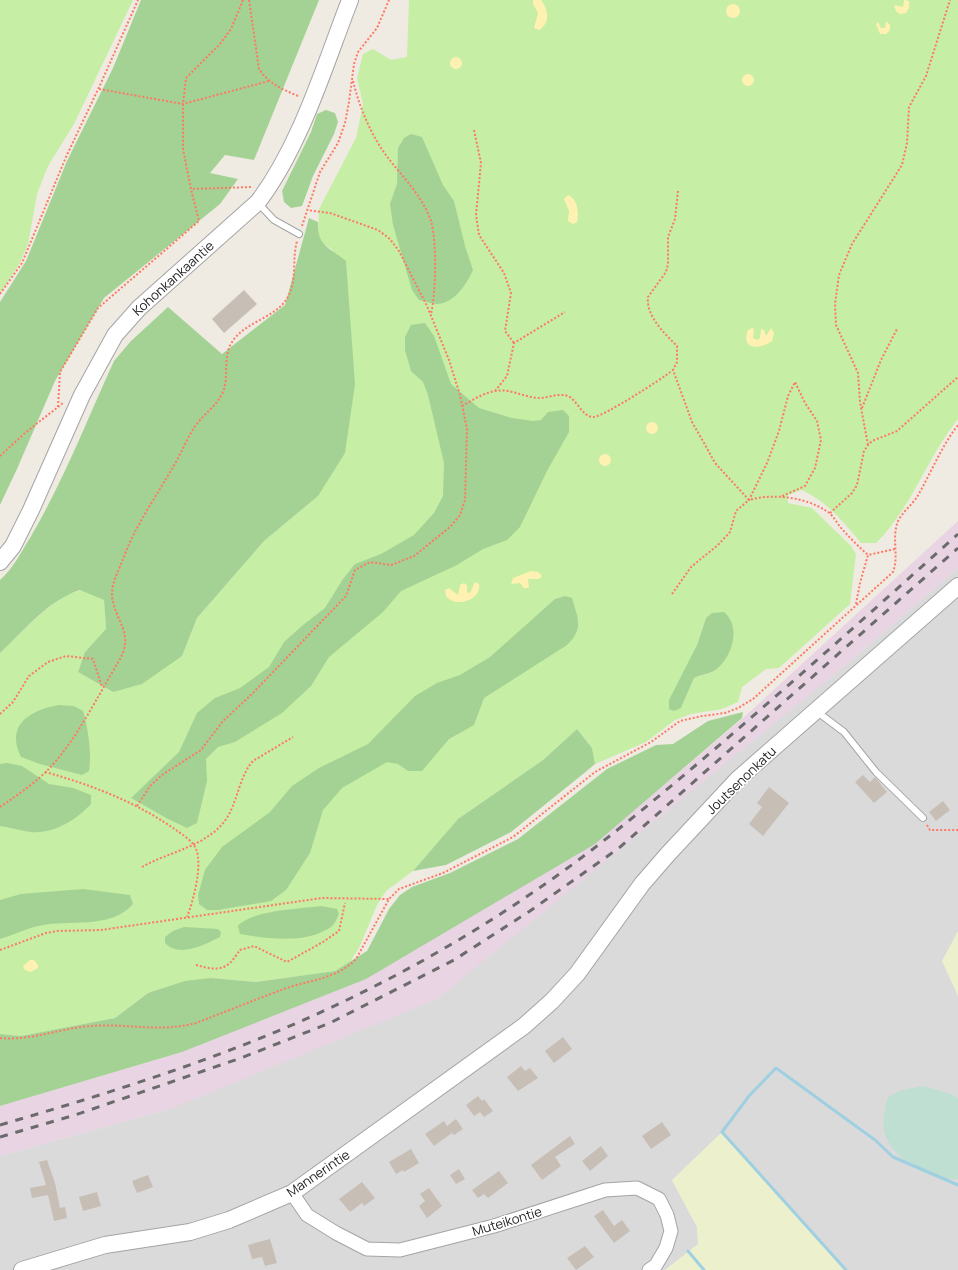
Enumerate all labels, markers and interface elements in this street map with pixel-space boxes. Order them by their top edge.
street label: Kohonkankaantie [128,236,218,319]
street label: Joutsenonkatu [702,742,780,818]
street label: Mannerintie [283,1145,353,1201]
street label: Muteikontie [470,1202,544,1240]

